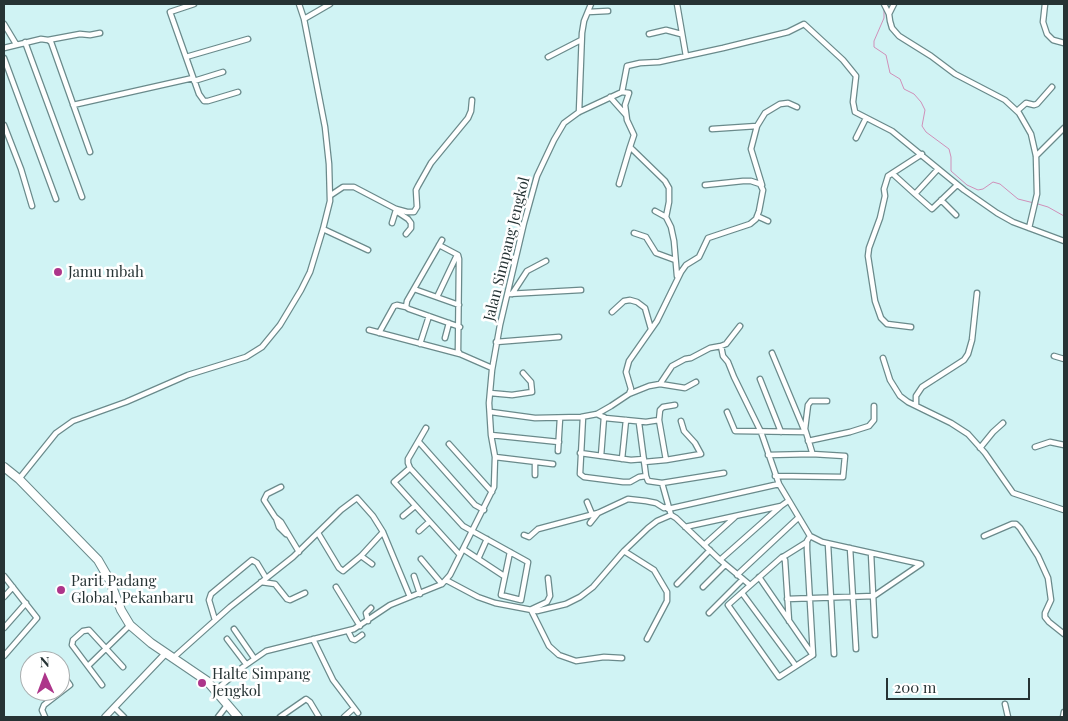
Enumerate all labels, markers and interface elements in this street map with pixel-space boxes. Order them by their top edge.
street label: Jalan Simpang Jengkol [480,175,534,323]
place label: Jamu mbah [68,263,144,281]
marker: Jamu mbah [52,266,64,278]
place label: Parit Padang Global, Pekanbaru [71,572,194,607]
marker: Parit Padang Global, Pekanbaru [55,584,67,596]
north arrow [20,651,70,701]
text: N [39,652,50,671]
place label: Halte Simpang Jengkol [212,665,310,700]
scale bar [888,668,1032,700]
marker: Halte Simpang Jengkol [196,677,208,689]
text: 200 m [894,677,936,697]

